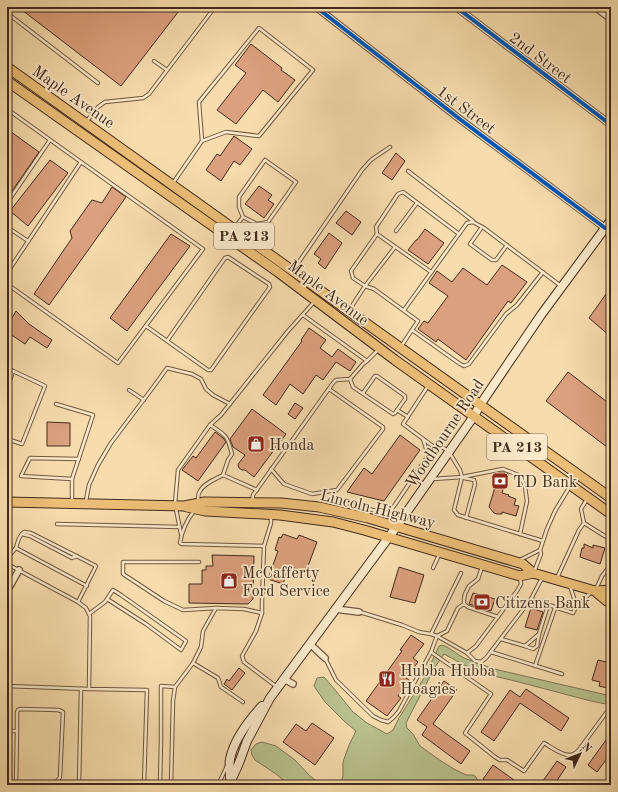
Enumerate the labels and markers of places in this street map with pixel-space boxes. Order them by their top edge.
shop icon: Honda [246,434,266,454]
place label: Honda [269,438,315,454]
bank icon: TD Bank [490,471,510,491]
place label: TD Bank [513,475,577,491]
place label: McCafferty Ford Service [242,566,330,600]
shop icon: McCafferty Ford Service [219,571,239,591]
bank icon: Citizens Bank [472,592,492,612]
place label: Citizens Bank [495,596,590,612]
place label: Hubba Hubba Hoagies [400,664,495,698]
restaurant icon: Hubba Hubba Hoagies [377,669,397,689]

